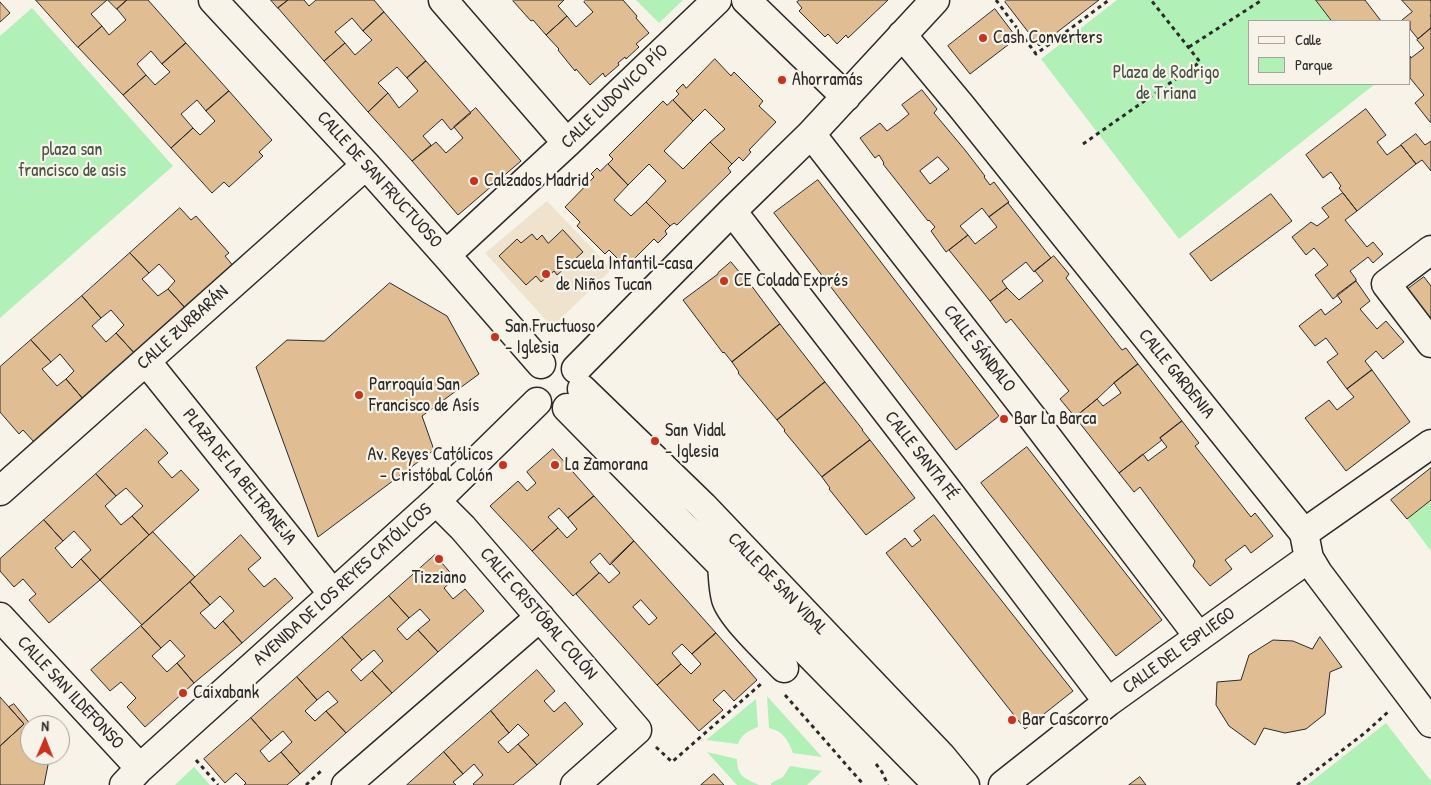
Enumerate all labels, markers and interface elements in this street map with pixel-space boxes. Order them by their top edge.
legend [1248,20,1411,85]
place label: Cash Converters [993,27,1102,49]
text: Calle [1295,29,1322,50]
marker: Cash Converters [977,32,989,44]
street label: CALLE LUDOVICO PÍO [557,40,673,154]
text: Parque [1295,54,1333,75]
park label: Plaza de Rodrigo de Triana [1113,62,1219,104]
place label: Ahorramás [792,69,863,91]
marker: Ahorramás [776,74,788,86]
street label: CALLE DE SAN FRUCTUOSO [312,107,446,253]
park label: plaza san francisco de asis [18,139,126,182]
place label: Calzados Madrid [484,170,589,192]
marker: Calzados Madrid [468,175,480,187]
place label: Escuela Infantil-casa de Niños Tucan [556,253,693,296]
marker: Escuela Infantil-casa de Niños Tucan [540,268,552,280]
place label: CE Colada Exprés [734,270,848,292]
marker: CE Colada Exprés [718,275,730,287]
street label: CALLE ZURBARÁN [133,281,233,375]
street label: CALLE SÁNDALO [938,301,1020,397]
place label: San Fructuoso - Iglesia [505,316,595,358]
street label: CALLE GARDENIA [1133,325,1219,423]
marker: San Fructuoso - Iglesia [489,331,501,343]
place label: Parroquía San Francisco de Asís [369,374,479,416]
marker: Parroquía San Francisco de Asís [353,389,365,401]
street label: PLAZA DE LA BELTRANEJA [178,405,300,549]
street label: CALLE SANTA FÉ [880,407,962,505]
place label: Bar La Barca [1014,408,1096,430]
marker: Bar La Barca [998,413,1010,425]
place label: San Vidal - Iglesia [665,420,726,462]
marker: San Vidal - Iglesia [649,435,661,447]
place label: Av. Reyes Católicos - Cristóbal Colón [367,444,493,486]
place label: La Zamorana [565,454,648,476]
marker: Av. Reyes Católicos - Cristóbal Colón [497,459,509,471]
marker: La Zamorana [549,459,561,471]
street label: AVENIDA DE LOS REYES CATÓLICOS [249,499,437,671]
street label: CALLE DE SAN VIDAL [723,528,831,640]
street label: CALLE CRISTÓBAL COLÓN [475,544,601,684]
marker: Tizziano [433,553,445,565]
place label: Tizziano [412,567,466,589]
street label: CALLE DEL ESPLIEGO [1118,603,1240,699]
street label: CALLE SAN ILDEFONSO [12,632,128,754]
place label: Caixabank [193,682,259,704]
marker: Caixabank [177,687,189,699]
place label: Bar Cascorro [1022,709,1108,731]
marker: Bar Cascorro [1006,714,1018,726]
north arrow [20,715,70,765]

